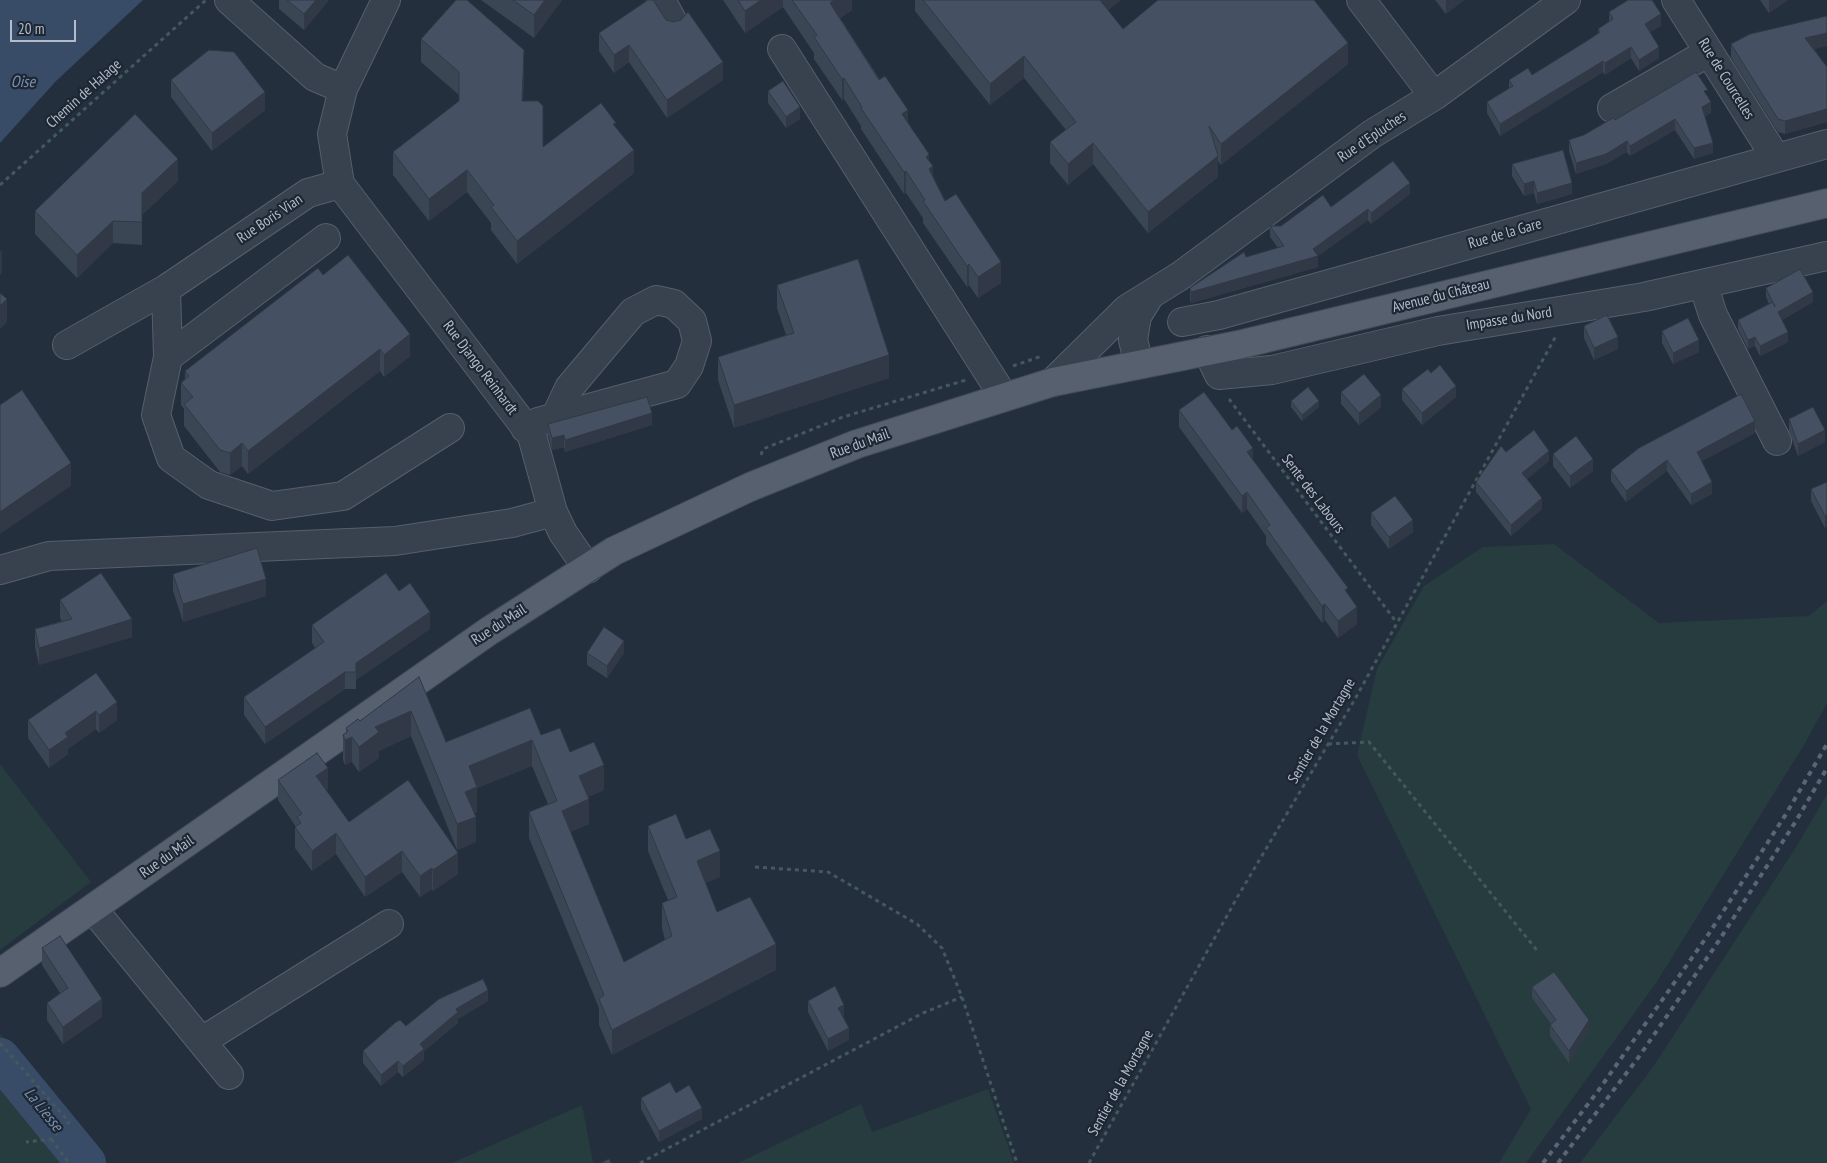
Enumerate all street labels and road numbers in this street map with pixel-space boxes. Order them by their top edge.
street label: Rue de Courcelles [1694,35,1758,123]
street label: Chemin de Halage [43,56,125,132]
street label: Rue d'Epluches [1334,108,1410,166]
street label: Rue Boris Vian [234,191,306,247]
street label: Rue de la Gare [1466,215,1544,253]
street label: Avenue du Château [1391,275,1491,317]
street label: Impasse du Nord [1465,303,1553,335]
street label: Rue Django Reinhardt [439,318,521,418]
street label: Rue du Mail [828,425,892,463]
street label: Sente des Labours [1277,451,1349,537]
street label: Rue du Mail [468,601,530,649]
street label: Sentier de la Mortagne [1285,675,1359,787]
street label: Rue du Mail [137,832,197,882]
street label: Sentier de la Mortagne [1084,1027,1158,1139]

